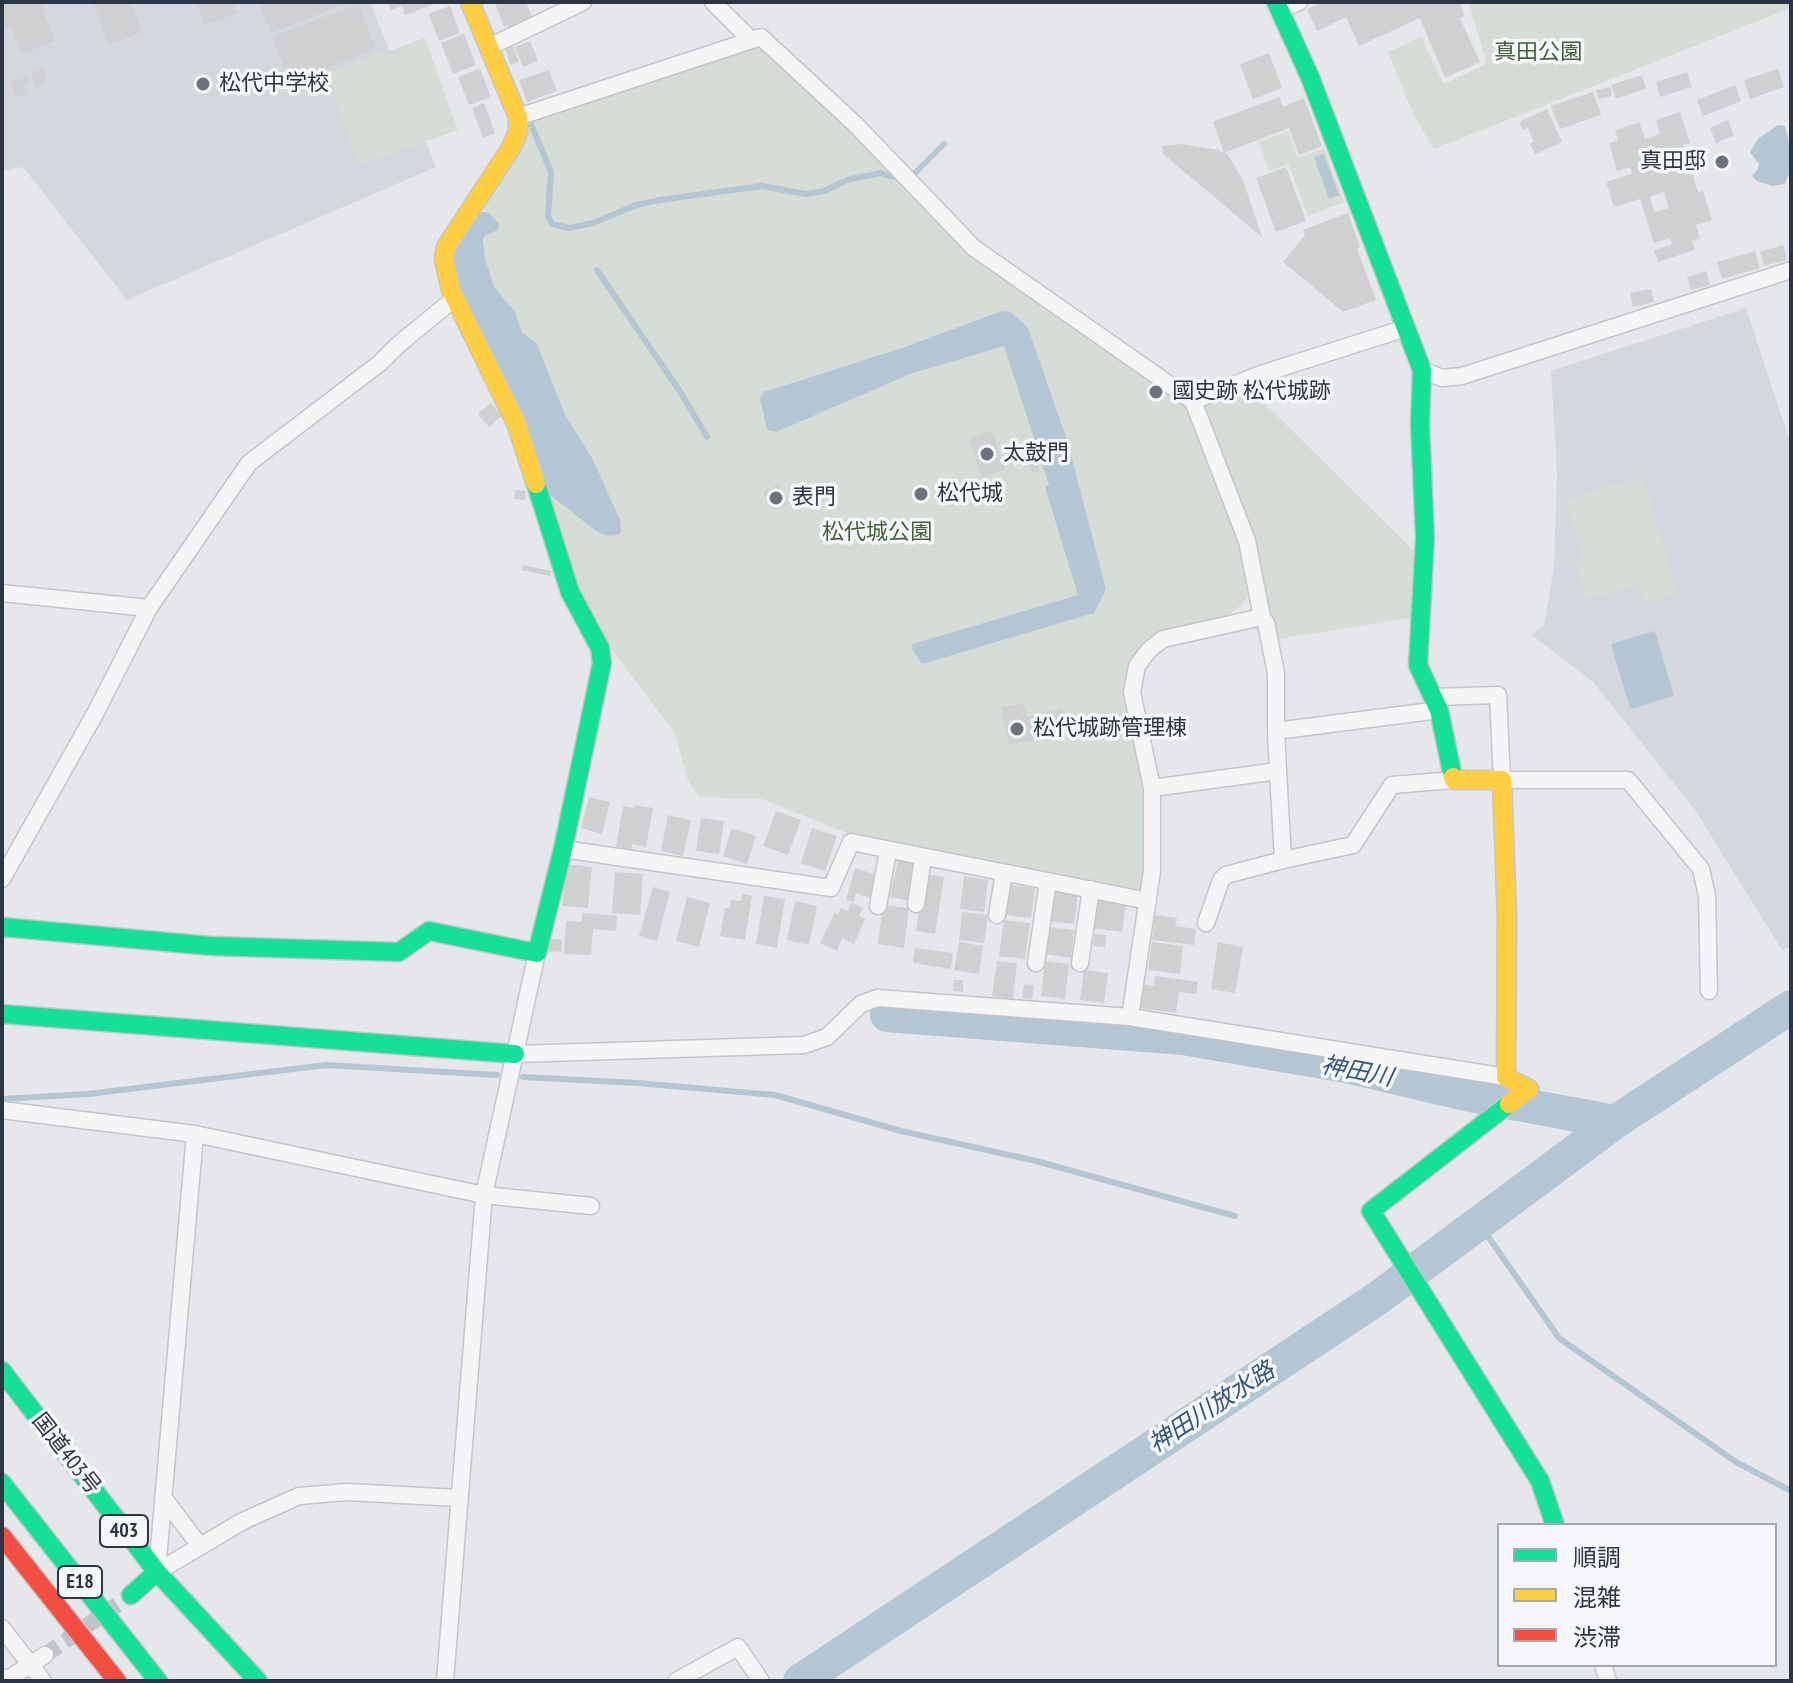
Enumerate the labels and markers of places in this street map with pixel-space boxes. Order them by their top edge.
place label: 松代中学校 [219,71,329,97]
marker: 松代中学校 [194,75,212,93]
place label: 真田邸 [1640,149,1706,175]
marker: 真田邸 [1713,153,1731,171]
place label: 國史跡 松代城跡 [1172,379,1331,405]
marker: 國史跡 松代城跡 [1147,383,1165,401]
place label: 太鼓門 [1003,441,1069,467]
marker: 太鼓門 [978,445,996,463]
place label: 松代城 [937,481,1003,507]
place label: 表門 [792,485,836,511]
marker: 松代城 [912,485,930,503]
marker: 表門 [767,489,785,507]
place label: 松代城跡管理棟 [1033,716,1187,742]
marker: 松代城跡管理棟 [1008,720,1026,738]

